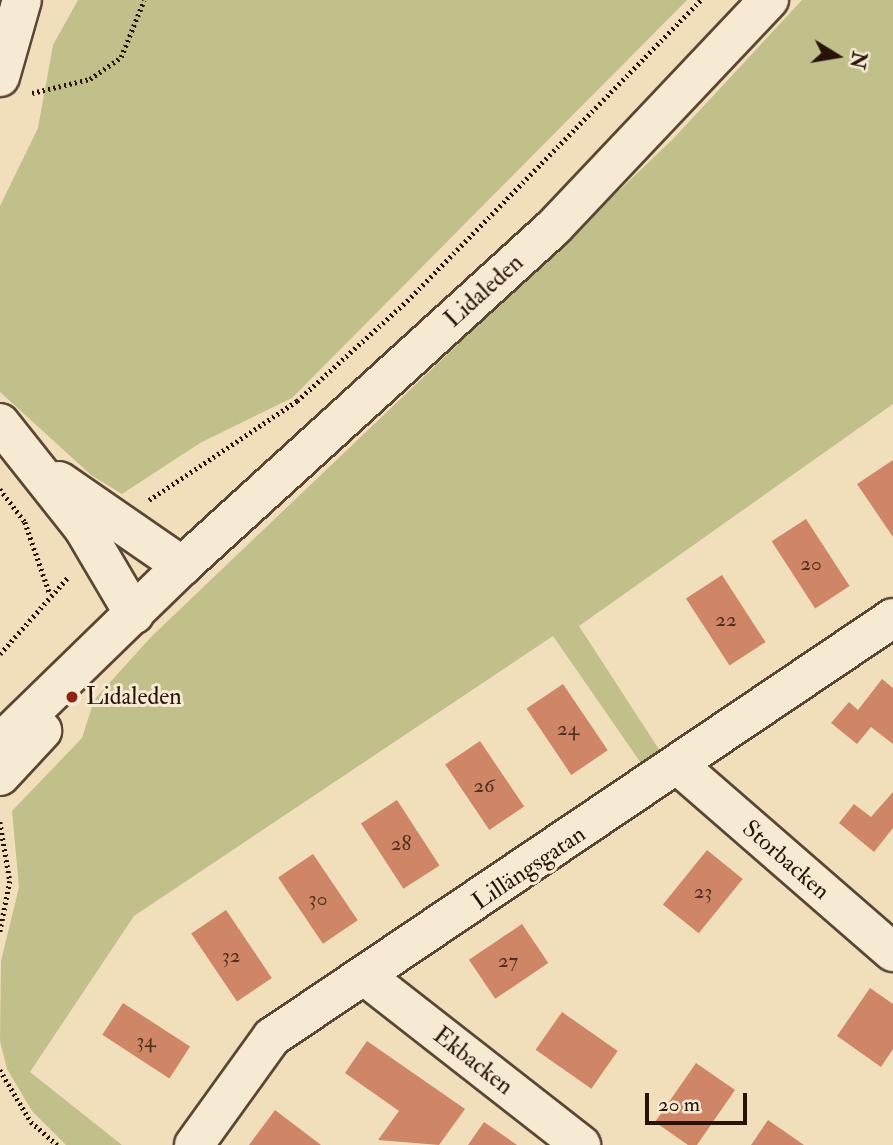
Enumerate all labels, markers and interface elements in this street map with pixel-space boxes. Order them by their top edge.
north arrow [802,21,872,91]
text: N [844,49,871,71]
street label: Lidaleden [439,248,529,334]
house number: 20 [800,551,822,577]
house number: 22 [715,607,737,633]
place label: Lidaleden [86,683,182,711]
marker: Lidaleden [64,689,80,705]
house number: 24 [557,716,579,742]
house number: 26 [473,773,495,799]
street label: Storbacken [736,814,836,906]
street label: Lillängsgatan [467,820,591,916]
house number: 28 [391,831,411,857]
house number: 23 [694,879,712,905]
house number: 30 [309,886,327,912]
house number: 32 [222,943,240,969]
house number: 27 [498,948,518,974]
street label: Ekbacken [427,1021,519,1101]
house number: 34 [136,1028,156,1054]
scale bar [648,1078,750,1122]
text: 20 m [658,1091,700,1118]

